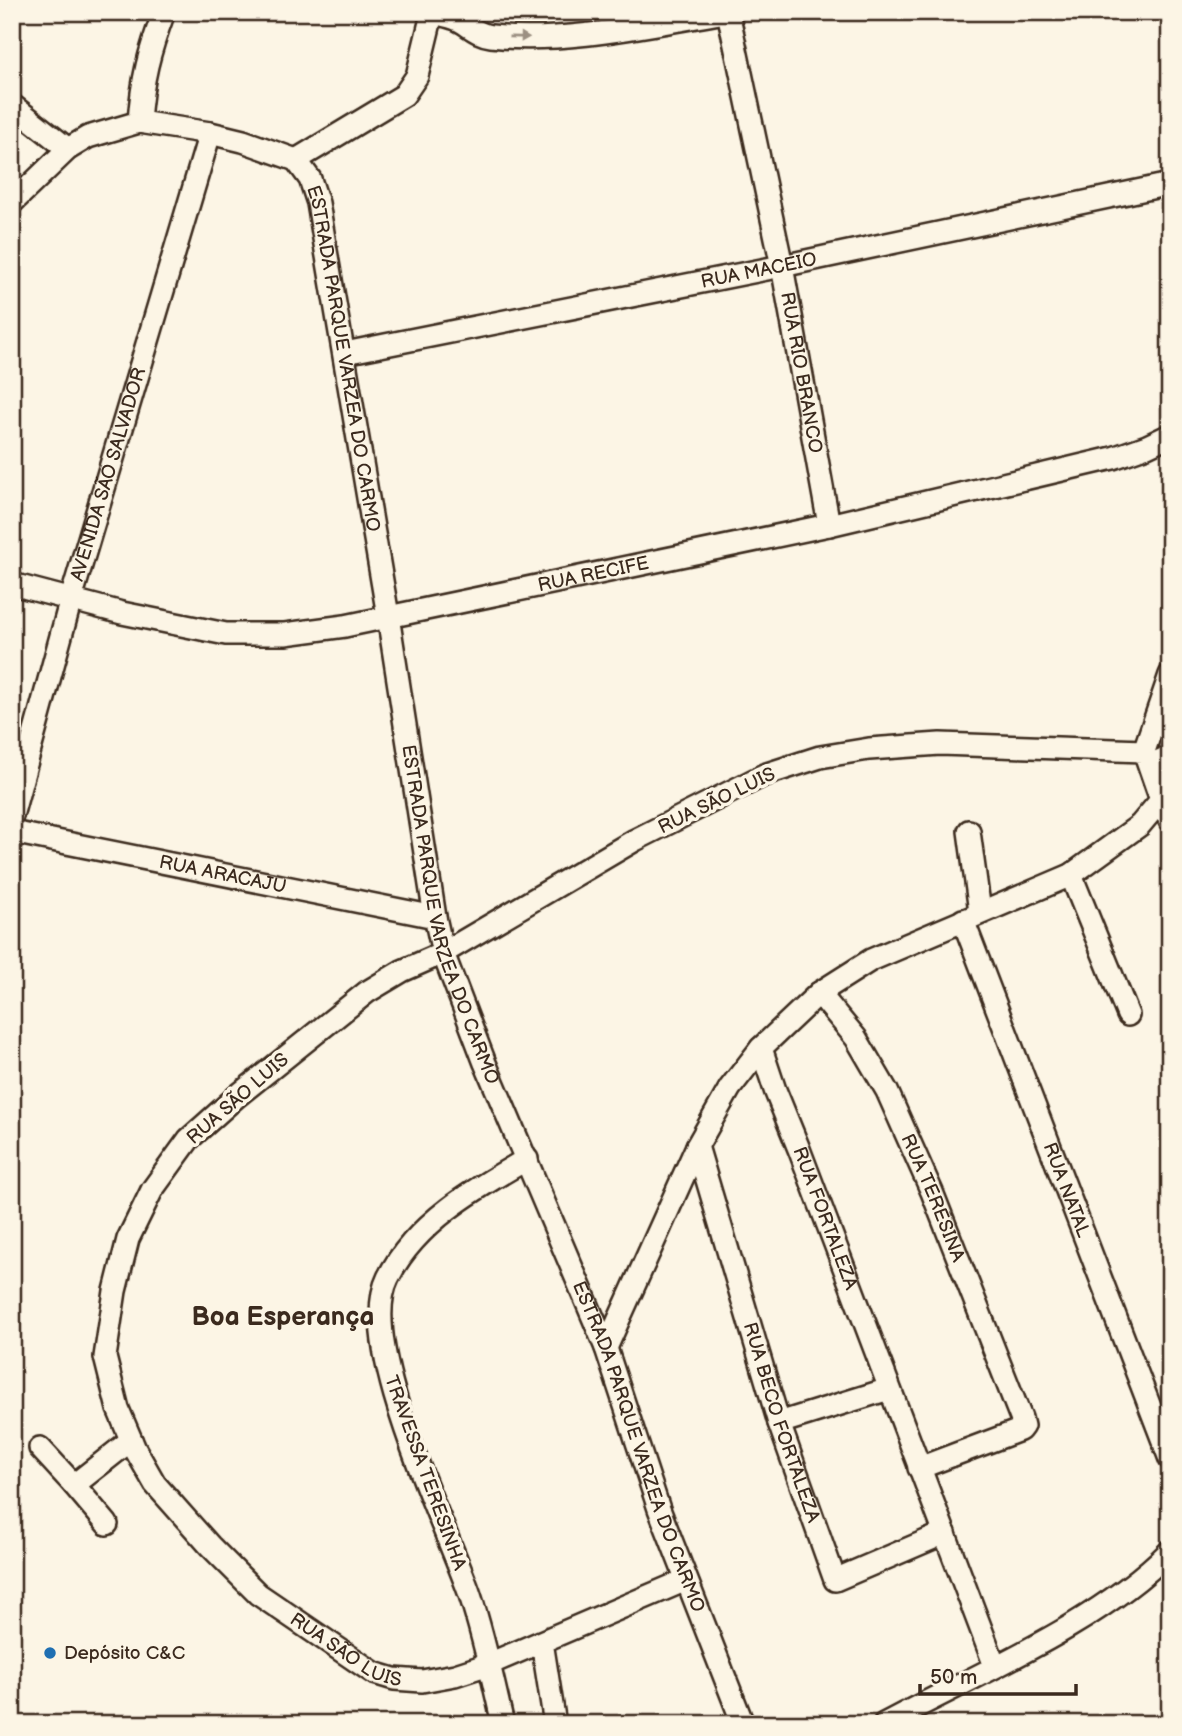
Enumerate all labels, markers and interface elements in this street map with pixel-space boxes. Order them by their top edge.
one-way arrow [508,31,530,42]
street label: ESTRADA PARQUE VARZEA DO CARMO [301,183,385,533]
street label: RUA MACEIO [699,247,819,293]
street label: RUA RIO BRANCO [775,290,827,455]
street label: AVENIDA SÃO SALVADOR [65,365,151,584]
street label: RUA RECIFE [536,551,651,597]
street label: ESTRADA PARQUE VARZEA DO CARMO [397,743,504,1088]
street label: RUA SÃO LUIS [655,763,779,839]
street label: RUA ARACAJU [157,850,288,898]
street label: RUA SÃO LUIS [182,1048,294,1150]
street label: RUA TERESINA [896,1130,970,1265]
street label: RUA NATAL [1038,1139,1095,1240]
street label: RUA FORTALEZA [788,1144,863,1293]
street label: ESTRADA PARQUE VARZEA DO CARMO [567,1278,710,1616]
district label: Boa Esperança [192,1302,375,1333]
street label: RUA BECO FORTALEZA [738,1320,825,1526]
street label: TRAVESSA TERESINHA [379,1373,471,1574]
street label: RUA SÃO LUIS [286,1608,402,1691]
place label: Depósito C&C [64,1642,185,1665]
marker: Depósito C&C [42,1645,58,1661]
scale bar [920,1652,1075,1696]
text: 50 m [930,1665,977,1690]

